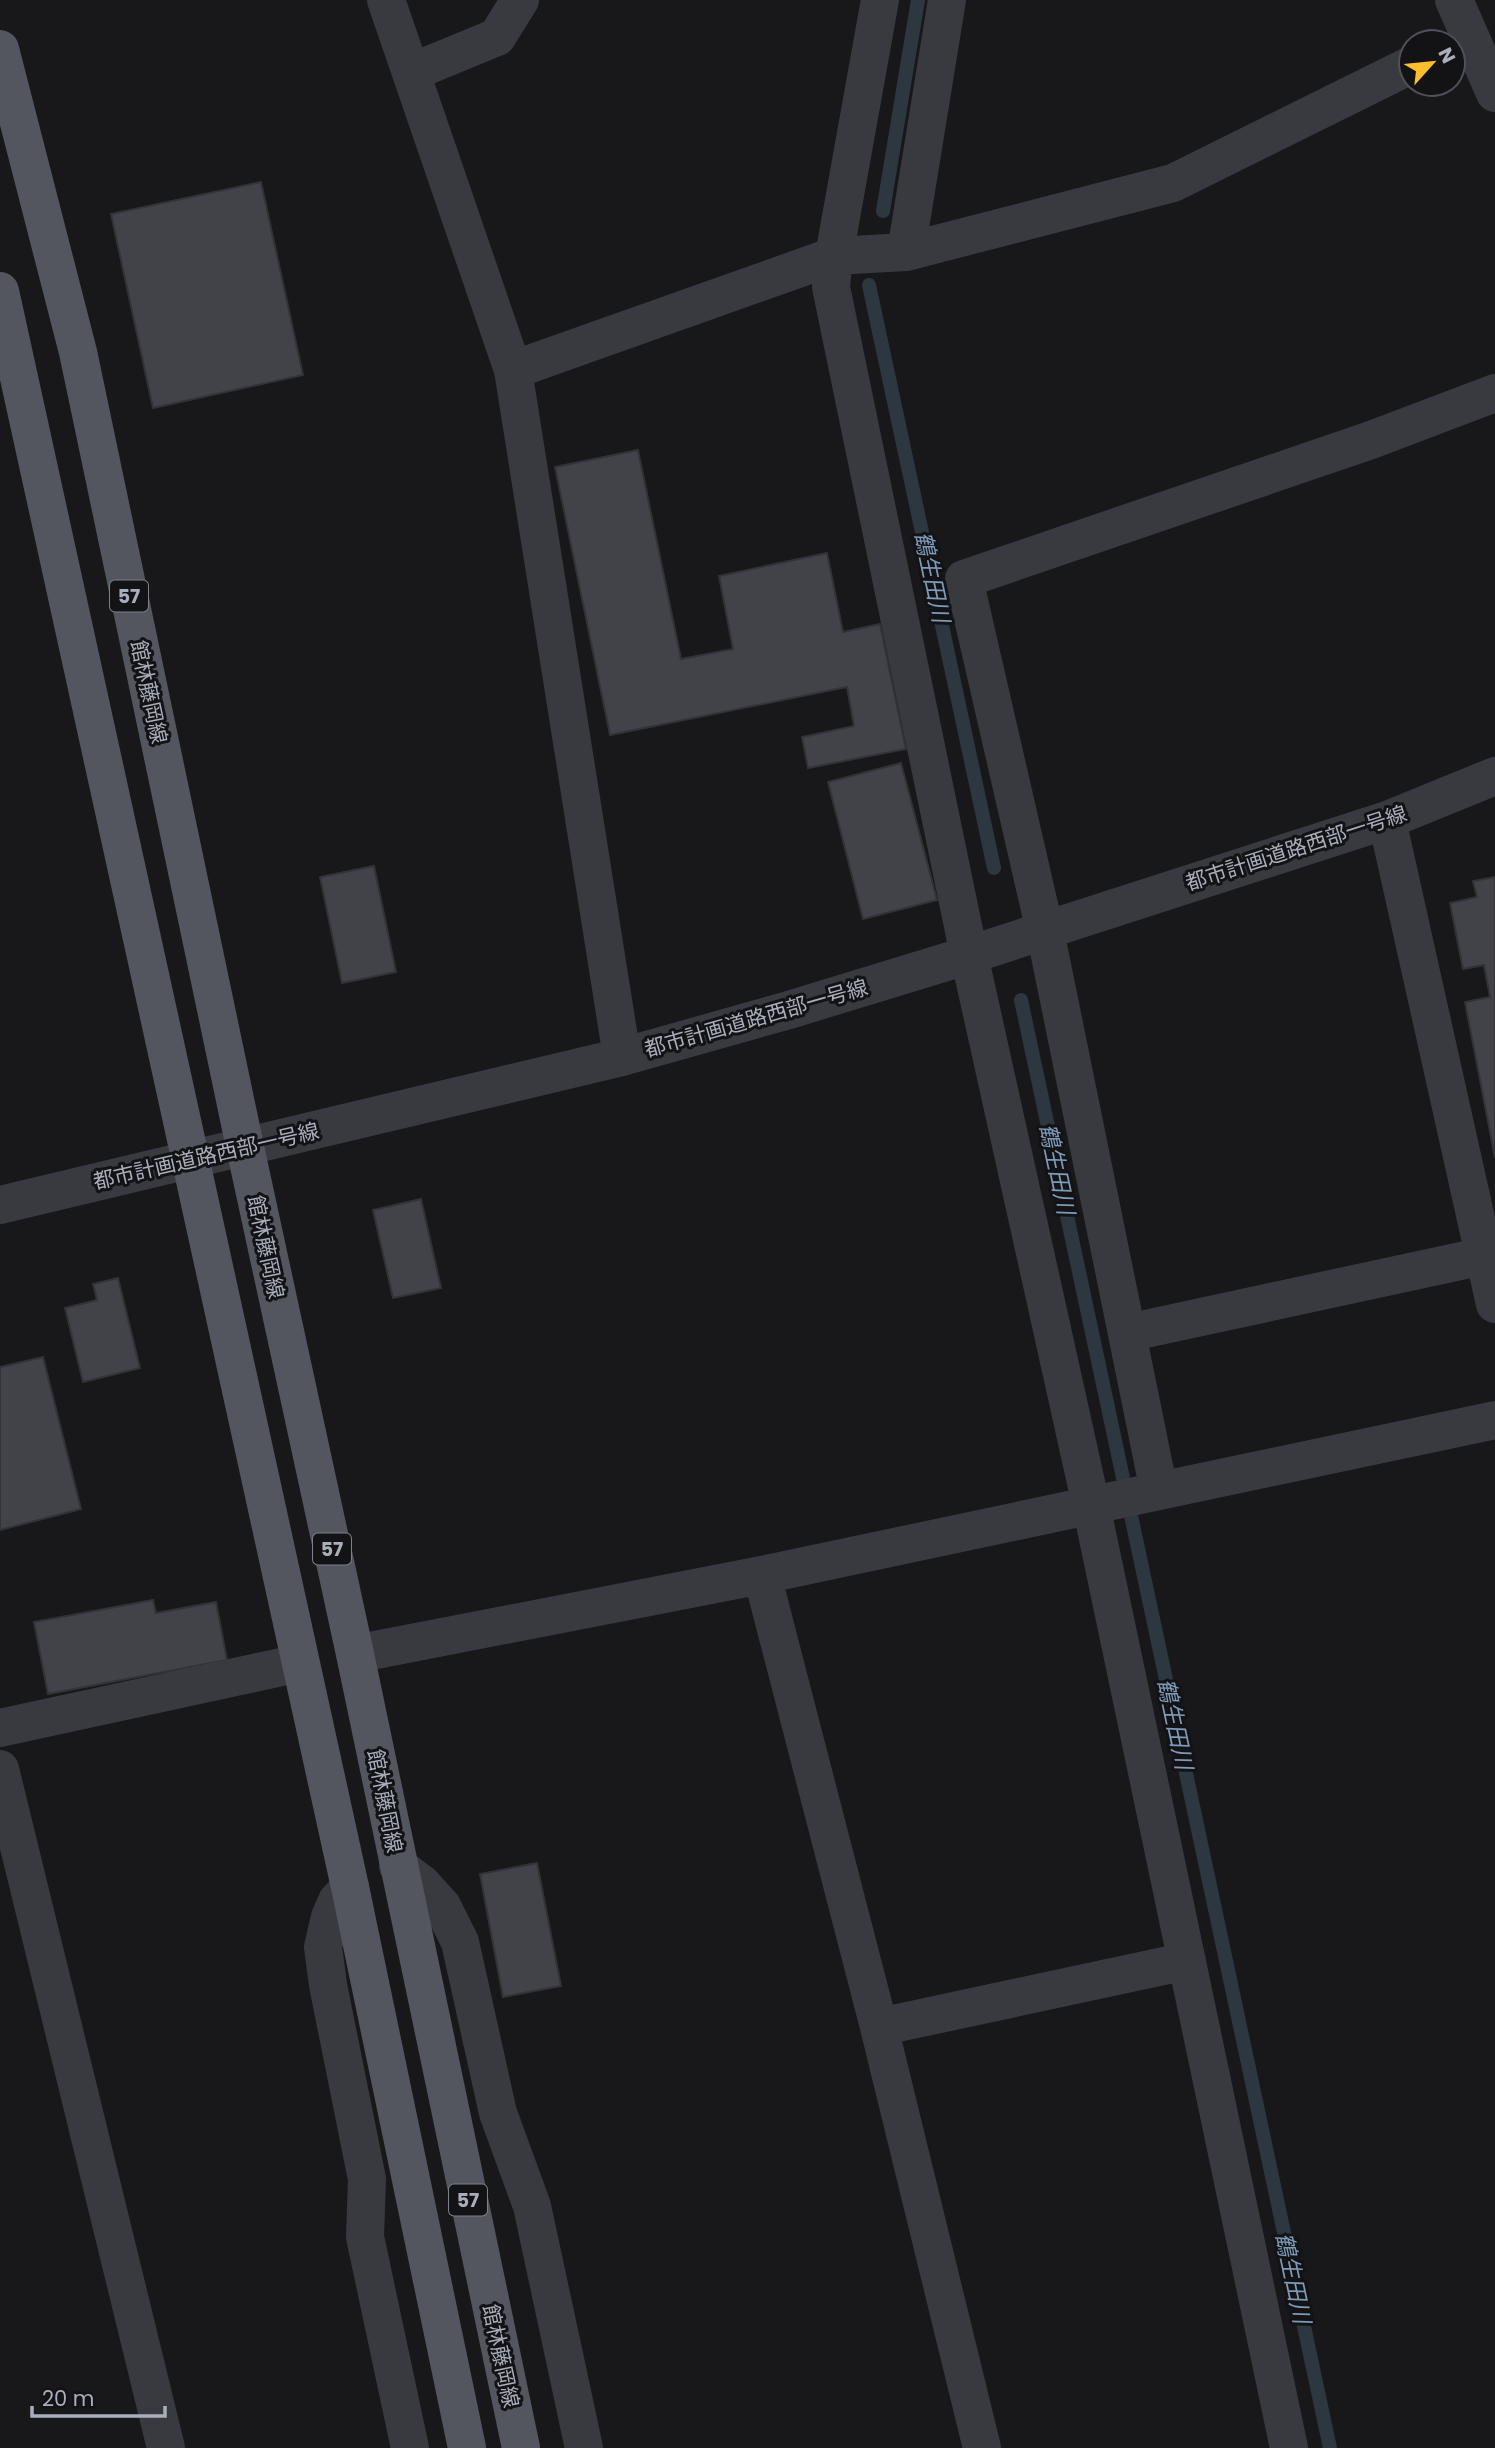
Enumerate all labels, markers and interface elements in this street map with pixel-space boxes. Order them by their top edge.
north arrow [1397,28,1467,98]
text: N [1431,43,1462,68]
water label: 鶴生田川 [907,529,958,628]
road number: 57 [110,580,148,611]
street label: 館林藤岡線 [124,638,174,746]
street label: 都市計画道路西部一号線 [1182,799,1410,897]
street label: 都市計画道路西部一号線 [641,972,871,1064]
street label: 都市計画道路西部一号線 [90,1116,322,1196]
water label: 鶴生田川 [1032,1121,1083,1220]
street label: 館林藤岡線 [241,1193,291,1301]
road number: 57 [313,1534,351,1564]
water label: 鶴生田川 [1150,1676,1201,1775]
street label: 館林藤岡線 [361,1747,409,1855]
road number: 57 [449,2184,487,2216]
water label: 鶴生田川 [1268,2230,1319,2329]
street label: 館林藤岡線 [476,2302,526,2410]
scale bar [32,2374,164,2418]
text: 20 m [42,2384,95,2413]

